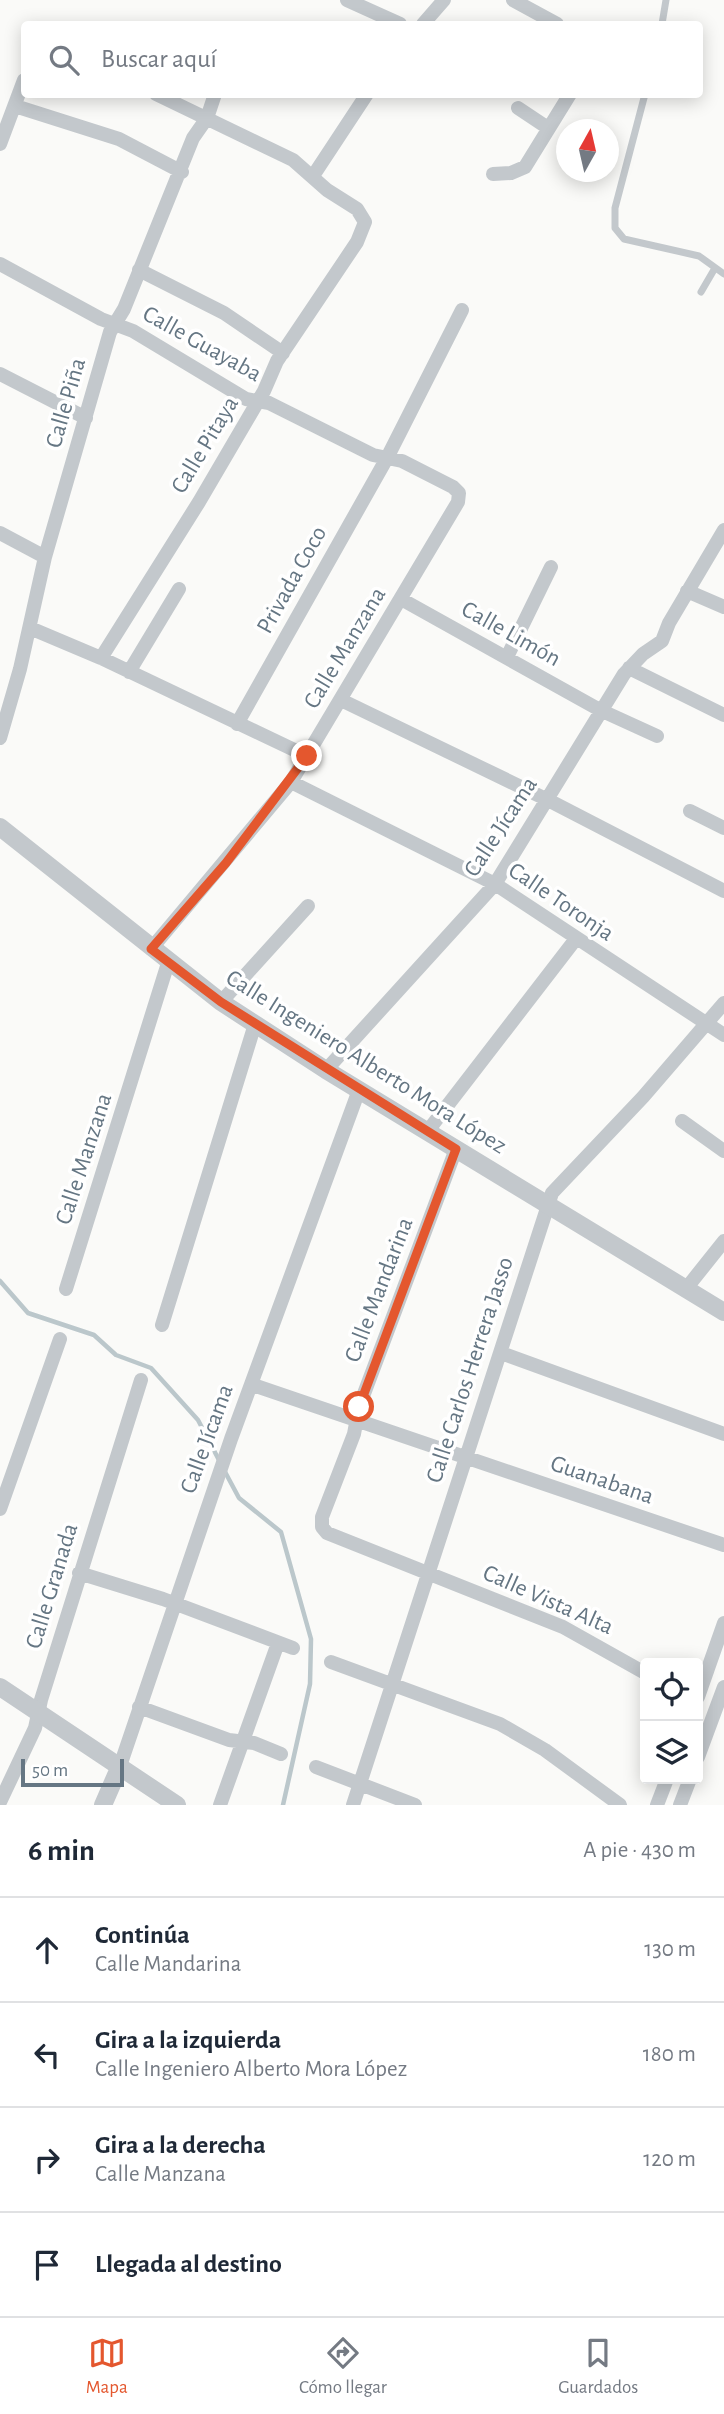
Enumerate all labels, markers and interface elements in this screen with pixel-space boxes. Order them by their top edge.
search box [21,21,703,98]
icon: search [45,41,83,79]
text: Buscar aquí [101,46,217,72]
north arrow [556,119,619,182]
street label: Calle Guayaba [139,302,265,386]
street label: Calle Piña [42,355,90,451]
street label: Calle Pitaya [167,392,243,498]
street label: Privada Coco [253,522,331,638]
street label: Calle Manzana [300,583,390,713]
street label: Calle Limón [457,597,565,671]
route end [291,740,322,771]
street label: Calle Jícama [460,773,542,881]
street label: Calle Toronja [504,858,618,946]
street label: Calle Ingeniero Alberto Mora López [222,966,511,1159]
street label: Calle Manzana [51,1090,117,1228]
street label: Calle Mandarina [340,1214,418,1366]
street label: Calle Carlos Herrera Jasso [422,1254,518,1486]
street label: Calle Jícama [176,1381,238,1497]
route start [343,1391,374,1422]
street label: Guanabana [547,1451,657,1509]
street label: Calle Granada [22,1520,82,1652]
street label: Calle Vista Alta [479,1561,617,1639]
map controls [640,1658,703,1784]
button: locate [640,1658,703,1721]
button: layers [640,1721,703,1784]
scale bar [21,1756,124,1788]
text: 50 m [32,1761,68,1780]
text: 6 min [28,1836,95,1866]
text: A pie · 430 m [583,1839,696,1862]
text: Continúa [95,1922,190,1948]
icon: ahead [28,1931,66,1969]
text: 130 m [644,1938,696,1961]
text: Calle Mandarina [95,1953,241,1976]
text: Gira a la izquierda [95,2027,281,2053]
icon: left [28,2036,66,2074]
text: 180 m [643,2043,696,2066]
text: Calle Ingeniero Alberto Mora López [95,2058,407,2081]
text: Gira a la derecha [95,2132,266,2158]
icon: right [28,2141,66,2179]
text: 120 m [643,2148,696,2171]
text: Calle Manzana [95,2163,226,2186]
icon: arrive [28,2246,66,2284]
text: Llegada al destino [95,2251,282,2277]
tab: Mapa [86,2334,128,2399]
tab: Cómo llegar [299,2334,387,2399]
tab: Guardados [558,2334,638,2399]

